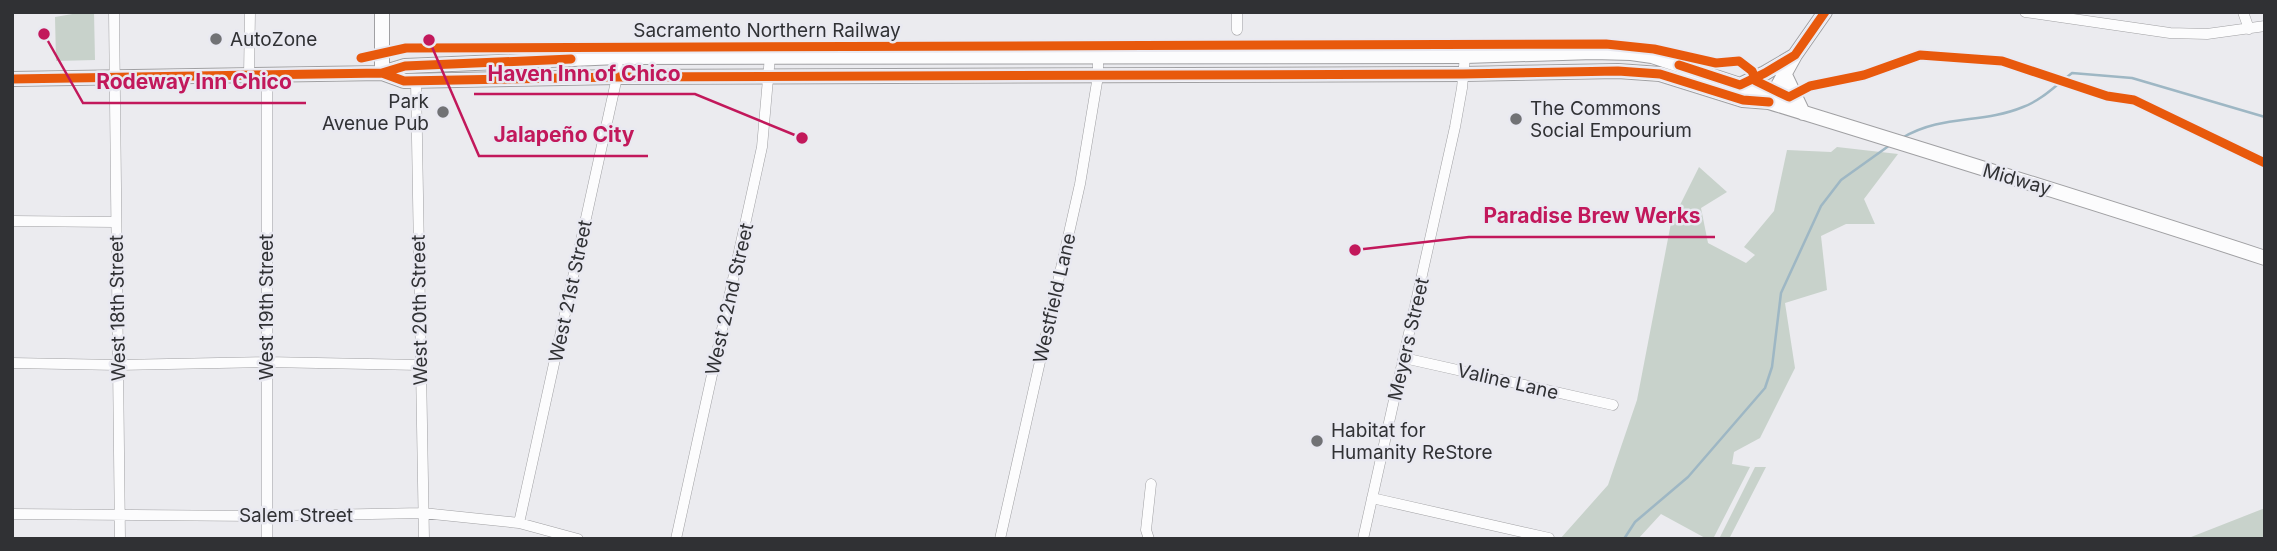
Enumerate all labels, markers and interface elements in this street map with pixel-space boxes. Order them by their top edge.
street label: Sacramento Northern Railway [633,19,901,42]
place label: AutoZone [230,28,317,51]
marker: AutoZone [208,31,224,47]
callout: Haven Inn of Chico [474,52,695,94]
callout: Rodeway Inn Chico [83,61,306,103]
text: Haven Inn of Chico [487,61,681,86]
text: Rodeway Inn Chico [96,69,292,94]
place label: Park Avenue Pub [322,90,430,135]
place label: The Commons Social Empourium [1530,97,1692,142]
marker: Park Avenue Pub [435,104,451,120]
marker: The Commons Social Empourium [1508,111,1524,127]
callout: Jalapeño City [479,114,648,156]
text: Jalapeño City [493,122,635,147]
street label: Midway [1980,159,2054,200]
callout: Paradise Brew Werks [1469,195,1715,237]
text: Paradise Brew Werks [1483,203,1701,228]
street label: West 21st Street [544,218,597,364]
street label: West 22nd Street [701,221,758,377]
street label: Westfield Lane [1028,231,1081,365]
street label: West 19th Street [255,234,278,380]
street label: West 20th Street [407,234,432,386]
street label: West 18th Street [105,235,130,381]
street label: Meyers Street [1383,275,1434,403]
street label: Valine Lane [1455,359,1561,404]
place label: Habitat for Humanity ReStore [1331,419,1493,464]
marker: Habitat for Humanity ReStore [1309,433,1325,449]
street label: Salem Street [239,504,353,527]

